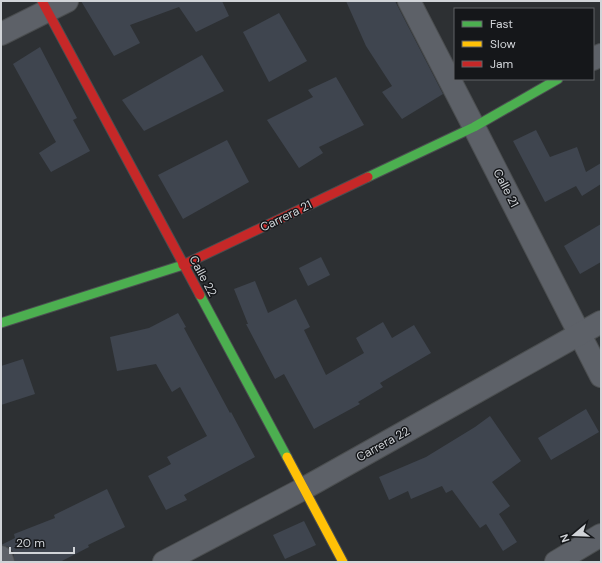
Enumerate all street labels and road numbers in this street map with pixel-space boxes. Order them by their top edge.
street label: Calle 21 [490,166,522,210]
street label: Carrera 21 [258,197,314,235]
street label: Calle 22 [186,253,221,299]
street label: Carrera 22 [353,423,413,465]

